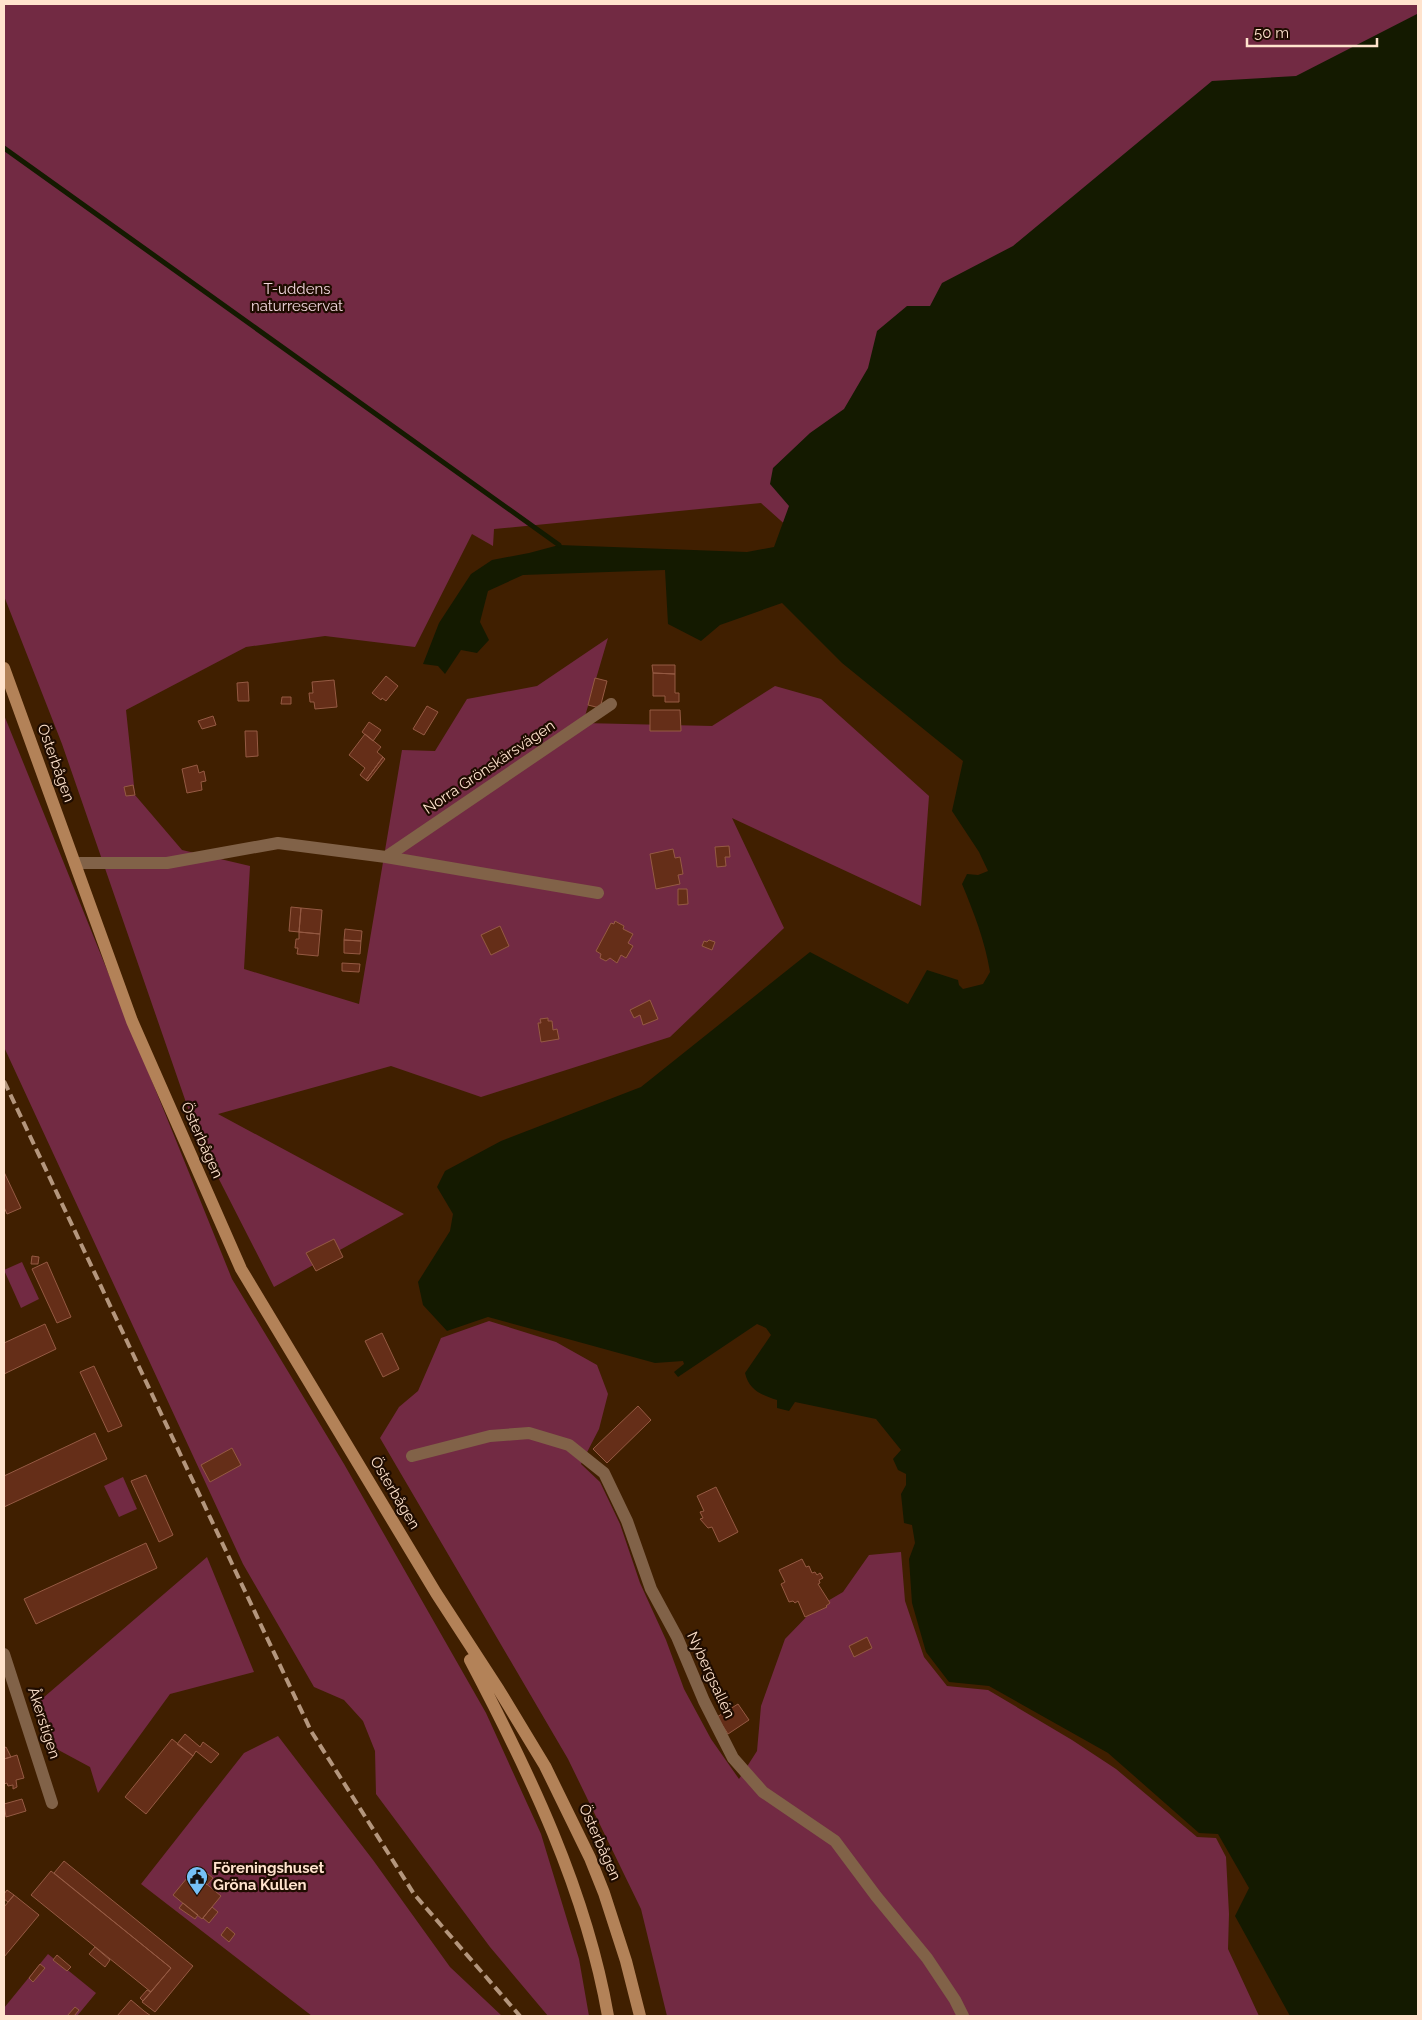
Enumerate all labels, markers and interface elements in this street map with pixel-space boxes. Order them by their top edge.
scale bar [1247,15,1377,47]
text: 50 m [1254,24,1289,42]
park label: T-uddens naturreservat [251,280,343,315]
street label: Norra Grönskärsvägen [420,716,558,818]
street label: Österbågen [34,721,79,804]
street label: Österbågen [177,1099,228,1181]
street label: Österbågen [366,1453,425,1533]
street label: Nybergsallén [683,1629,739,1721]
street label: Åkerstigen [24,1685,64,1761]
street label: Österbågen [575,1801,626,1883]
place label: Föreningshuset Gröna Kullen [213,1859,324,1894]
public building icon: Föreningshuset Gröna Kullen [185,1865,209,1896]

